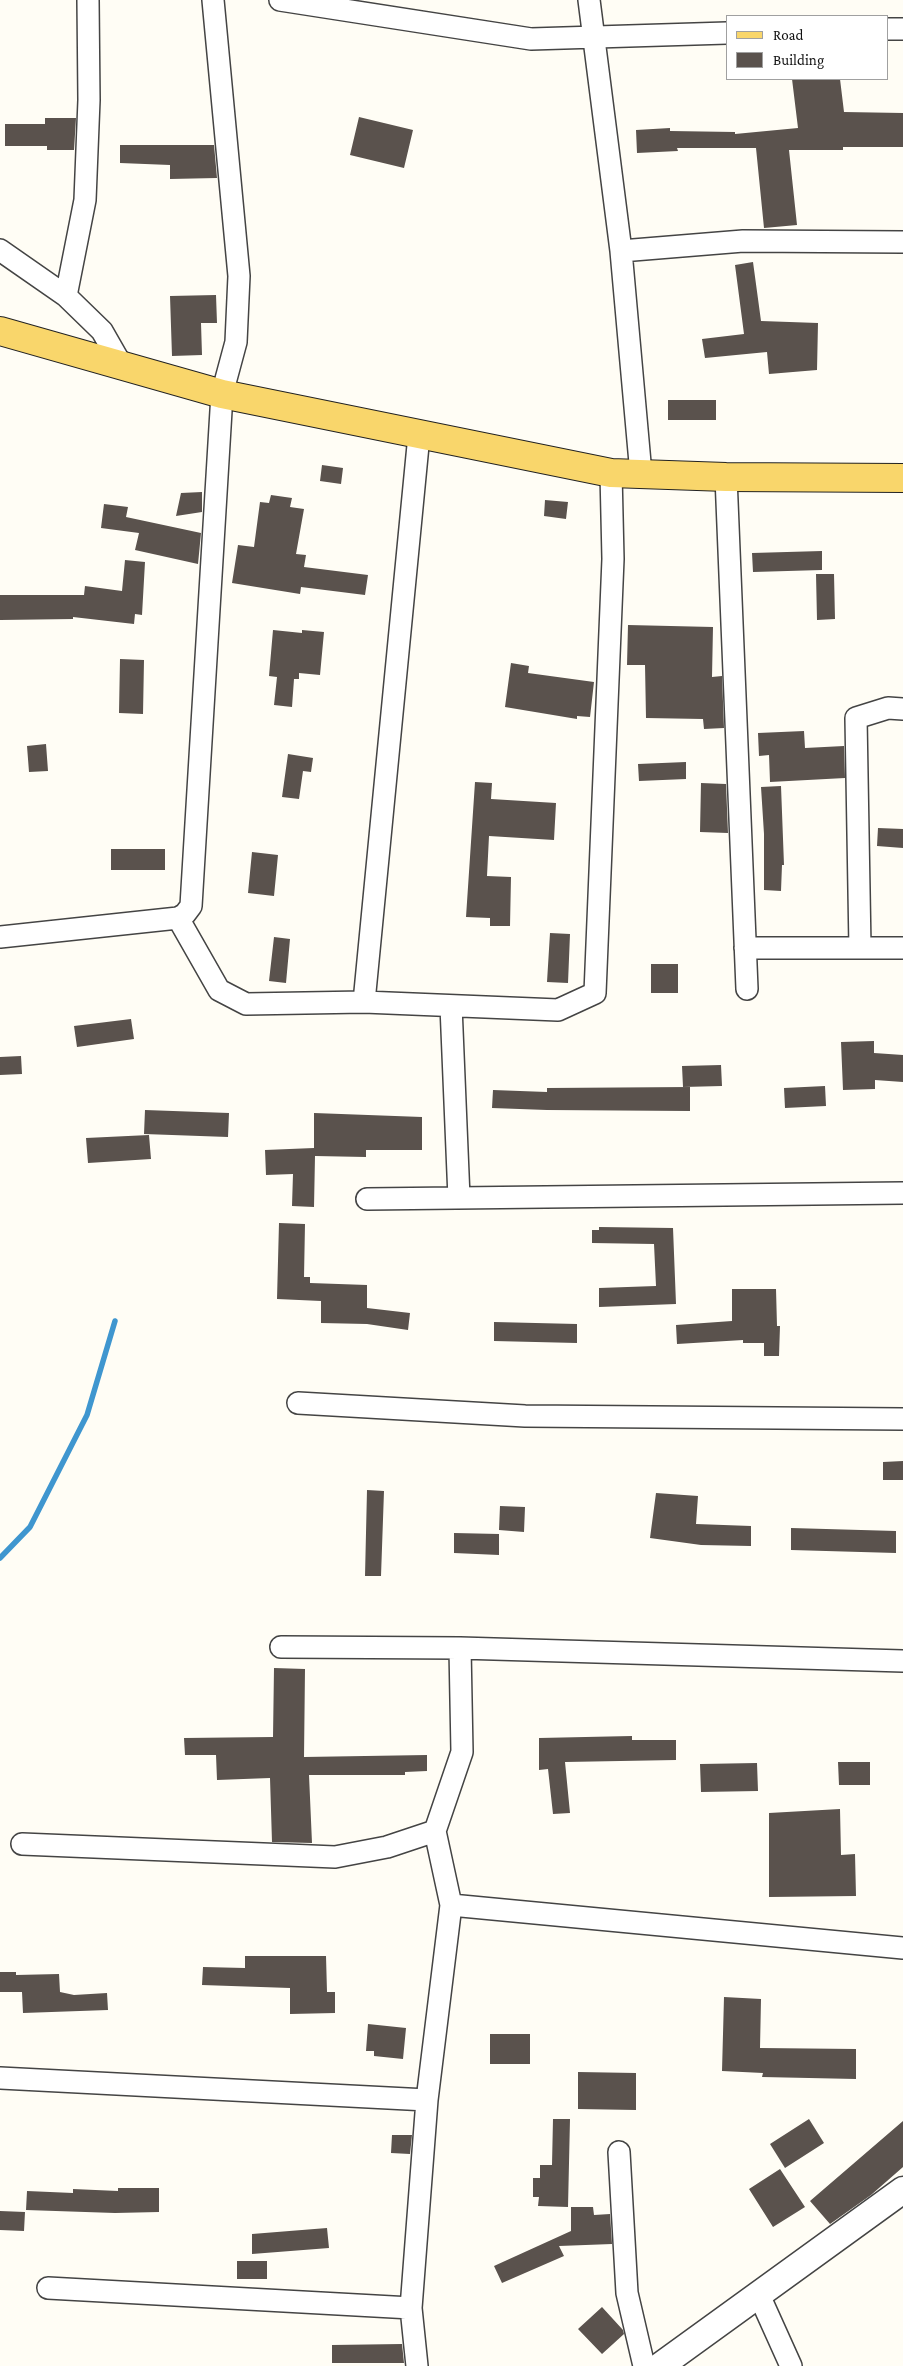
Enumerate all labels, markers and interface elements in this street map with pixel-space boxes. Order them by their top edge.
legend [726,15,888,80]
text: Road [773,27,803,43]
text: Building [773,52,824,68]

